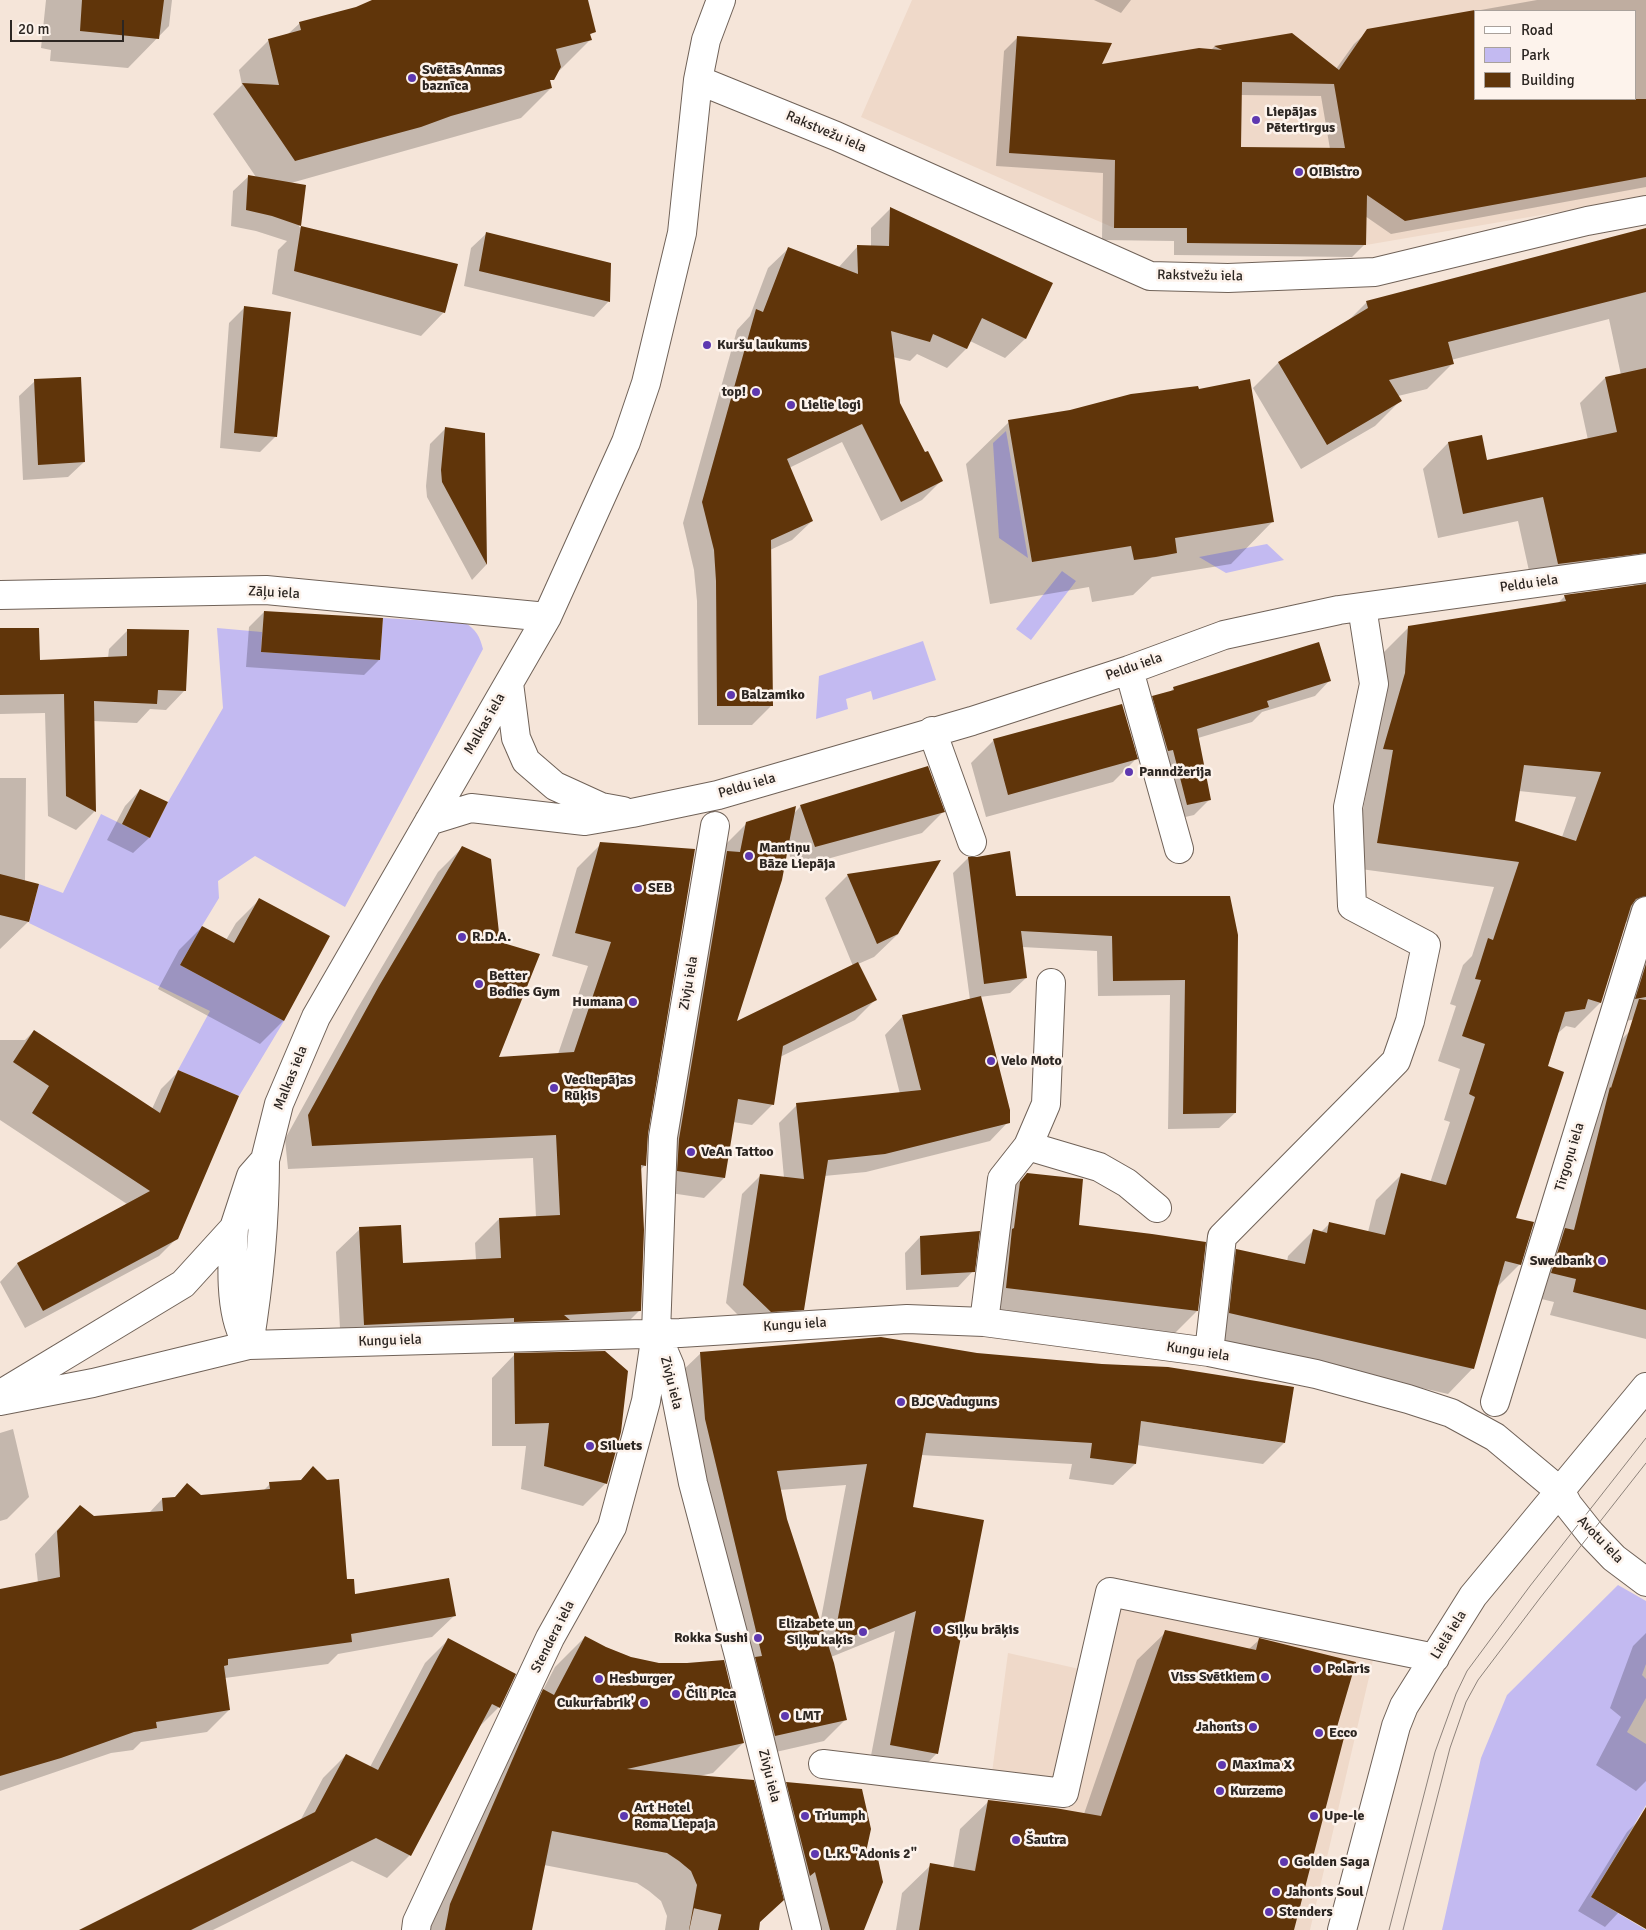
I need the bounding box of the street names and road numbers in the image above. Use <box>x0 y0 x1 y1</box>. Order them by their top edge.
street label: Rakstvežu iela <box>783 108 869 156</box>
street label: Rakstvežu iela <box>1157 267 1243 285</box>
street label: Peldu iela <box>1499 572 1559 596</box>
street label: Zāļu iela <box>248 583 300 603</box>
street label: Peldu iela <box>1103 649 1165 685</box>
street label: Malkas iela <box>461 690 509 758</box>
street label: Peldu iela <box>716 770 778 802</box>
street label: Zivju iela <box>676 955 702 1011</box>
street label: Malkas iela <box>270 1043 312 1113</box>
street label: Tirgoņu iela <box>1552 1121 1588 1193</box>
street label: Kungu iela <box>763 1314 827 1336</box>
street label: Kungu iela <box>358 1331 422 1351</box>
street label: Kungu iela <box>1165 1339 1231 1365</box>
street label: Zivju iela <box>656 1355 686 1411</box>
street label: Avotu iela <box>1573 1513 1627 1567</box>
street label: Stendera iela <box>528 1598 578 1676</box>
street label: Lielā iela <box>1428 1608 1470 1662</box>
street label: Zivju iela <box>754 1748 784 1804</box>

